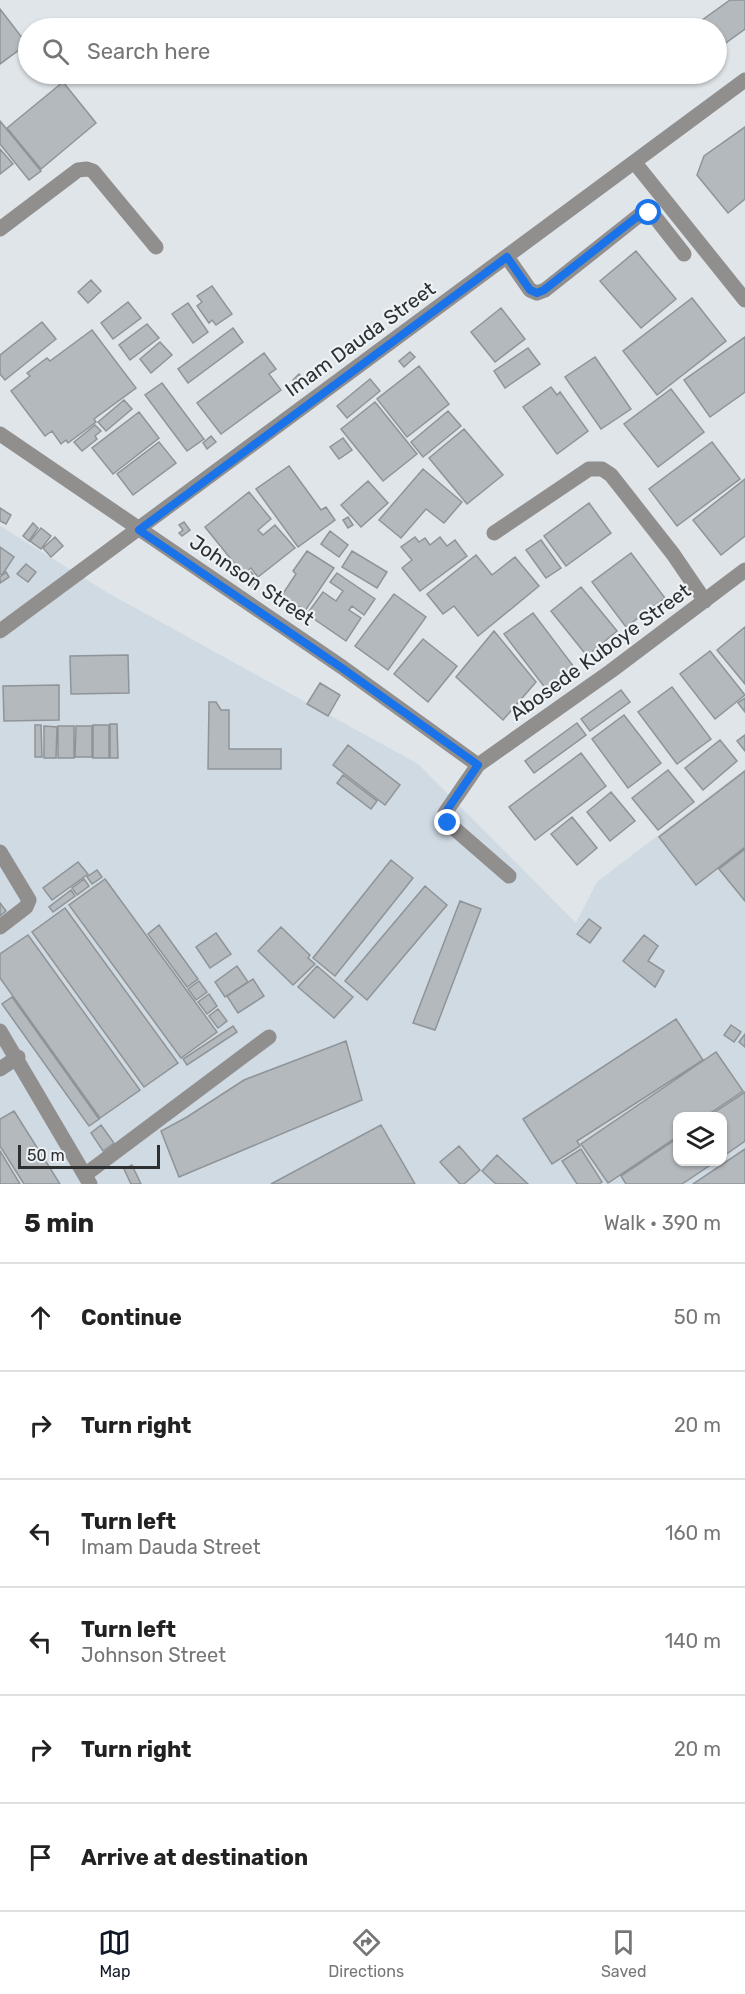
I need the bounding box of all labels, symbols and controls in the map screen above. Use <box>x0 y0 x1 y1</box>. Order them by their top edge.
search box <box>18 18 727 84</box>
icon: search <box>39 35 72 68</box>
text: Search here <box>87 38 210 65</box>
route start <box>635 199 661 225</box>
street label: Imam Dauda Street <box>280 276 440 401</box>
street label: Johnson Street <box>185 530 319 631</box>
street label: Abosede Kuboye Street <box>505 578 695 726</box>
route end <box>434 809 460 835</box>
map controls <box>673 1112 727 1166</box>
button: layers <box>673 1112 727 1166</box>
scale bar <box>18 1142 160 1170</box>
text: 50 m <box>27 1146 65 1165</box>
text: 5 min <box>24 1208 94 1239</box>
text: Walk · 390 m <box>604 1211 721 1235</box>
icon: ahead <box>24 1301 57 1334</box>
text: Continue <box>81 1304 182 1331</box>
text: 50 m <box>674 1305 721 1329</box>
icon: right <box>24 1409 57 1442</box>
text: Turn right <box>81 1412 191 1439</box>
text: 20 m <box>674 1413 721 1437</box>
text: Turn left <box>81 1508 176 1535</box>
icon: left <box>24 1517 57 1550</box>
text: 160 m <box>665 1521 721 1545</box>
text: Imam Dauda Street <box>81 1535 260 1559</box>
text: Turn left <box>81 1616 176 1643</box>
icon: left <box>24 1625 57 1658</box>
text: 140 m <box>665 1629 721 1653</box>
text: Johnson Street <box>81 1643 226 1667</box>
icon: right <box>24 1733 57 1766</box>
text: Turn right <box>81 1736 191 1763</box>
text: 20 m <box>674 1737 721 1761</box>
icon: arrive <box>24 1841 57 1874</box>
text: Arrive at destination <box>81 1844 308 1871</box>
tab: Map <box>98 1926 131 1981</box>
tab: Directions <box>328 1926 404 1981</box>
tab: Saved <box>601 1926 647 1981</box>

